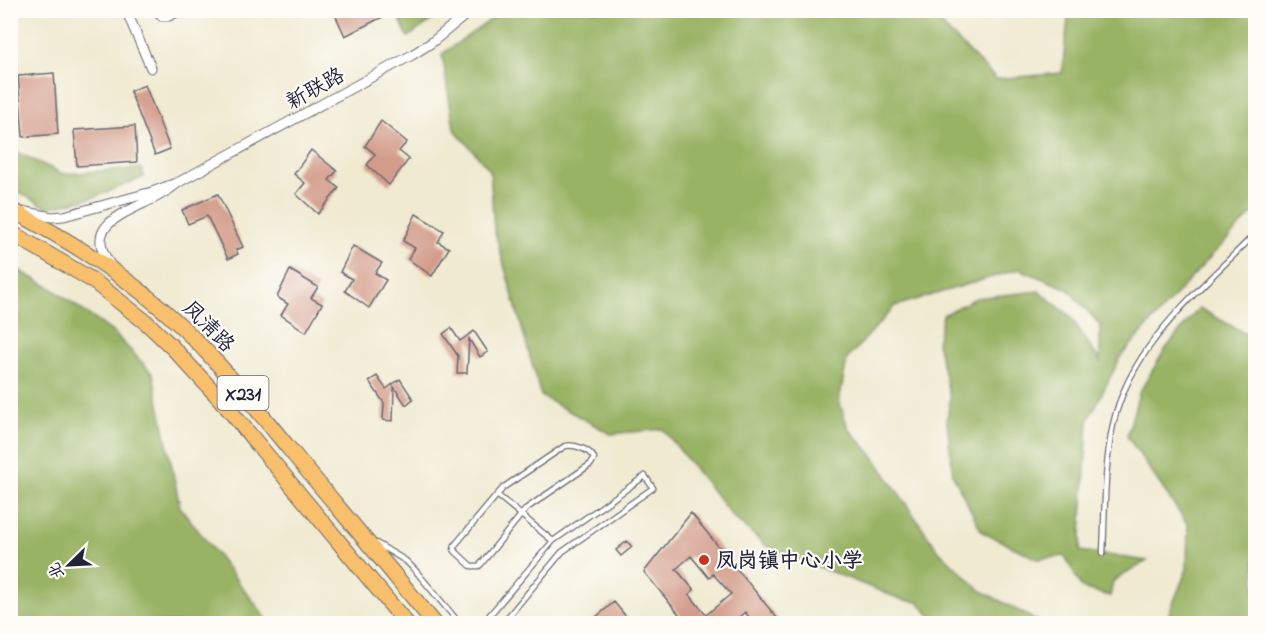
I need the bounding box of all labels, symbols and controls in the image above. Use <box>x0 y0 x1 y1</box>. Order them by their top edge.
street label: 新联路 <box>281 61 351 118</box>
street label: 凤清路 <box>175 295 240 360</box>
road number: X231 <box>218 376 268 410</box>
north arrow <box>39 535 99 595</box>
place label: 凤岗镇中心小学 <box>716 547 863 577</box>
marker: 凤岗镇中心小学 <box>697 553 711 567</box>
text: 北 <box>43 558 71 582</box>

